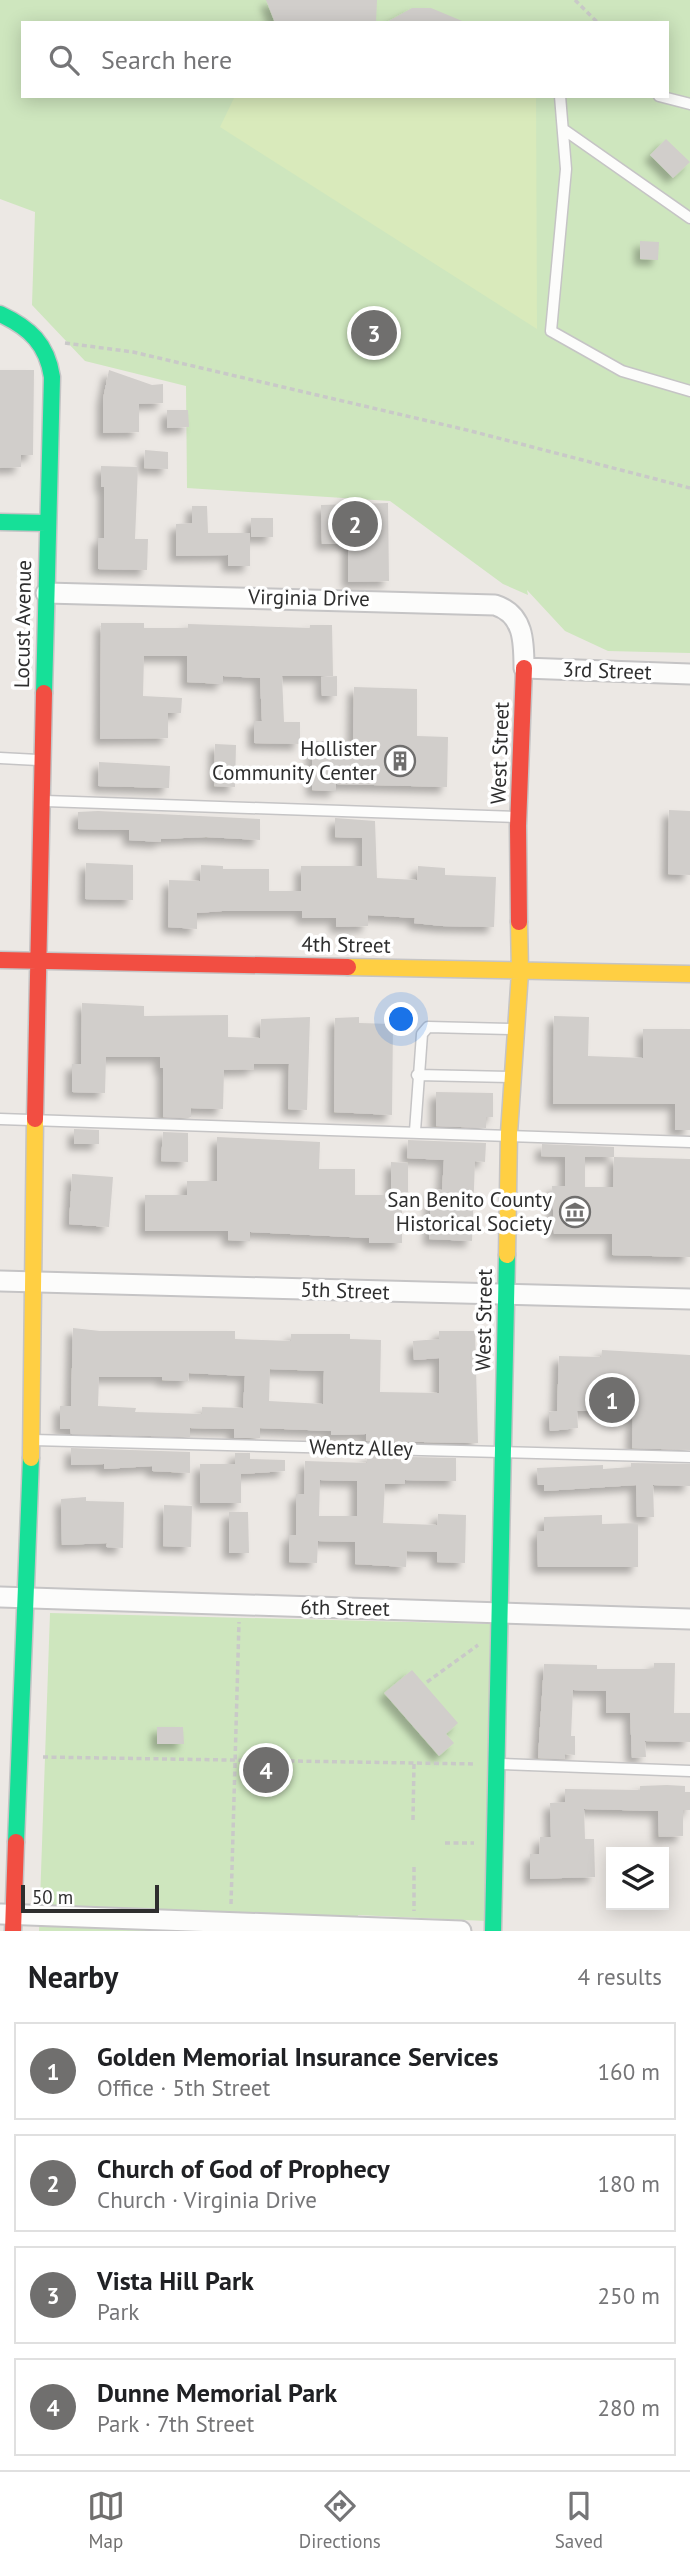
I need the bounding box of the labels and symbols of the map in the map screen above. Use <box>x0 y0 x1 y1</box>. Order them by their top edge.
pin: 3 <box>351 307 397 359</box>
pin: 2 <box>332 498 378 550</box>
street label: Locust Avenue <box>8 560 37 688</box>
street label: Virginia Drive <box>247 583 370 612</box>
street label: 3rd Street <box>562 655 652 686</box>
street label: West Street <box>484 701 515 805</box>
place label: Hollister Community Center <box>212 735 377 786</box>
building icon: Hollister Community Center <box>383 744 417 778</box>
street label: 4th Street <box>301 930 391 959</box>
your location <box>384 1002 418 1036</box>
place label: San Benito County Historical Society <box>387 1186 552 1237</box>
museum icon: San Benito County Historical Society <box>558 1195 592 1229</box>
street label: West Street <box>469 1269 498 1371</box>
street label: 5th Street <box>300 1275 390 1306</box>
pin: 1 <box>589 1374 635 1426</box>
street label: Wentz Alley <box>309 1433 413 1462</box>
street label: 6th Street <box>300 1593 390 1622</box>
pin: 4 <box>243 1744 289 1796</box>
scale bar <box>21 1882 159 1914</box>

